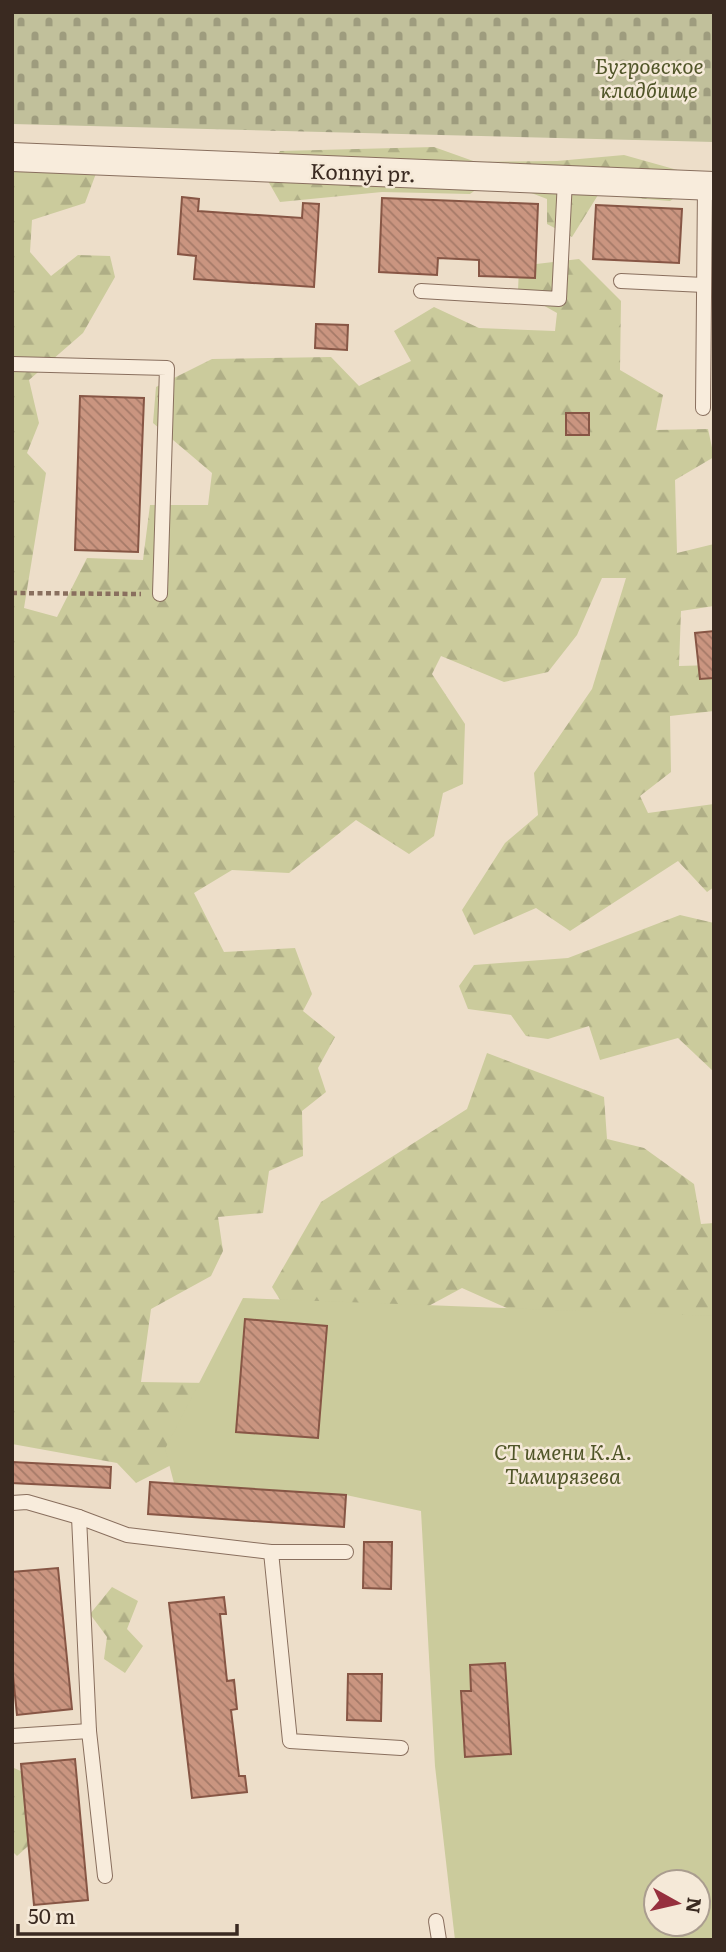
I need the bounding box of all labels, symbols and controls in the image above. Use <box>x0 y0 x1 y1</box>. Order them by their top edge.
park label: Бугровское кладбище <box>595 49 703 104</box>
street label: Konnyi pr. <box>310 154 416 188</box>
park label: СТ имени К.А. Тимирязева <box>494 1435 632 1490</box>
north arrow <box>642 1868 712 1938</box>
scale bar <box>18 1892 236 1936</box>
text: N <box>680 1896 710 1915</box>
text: 50 m <box>28 1899 75 1930</box>

